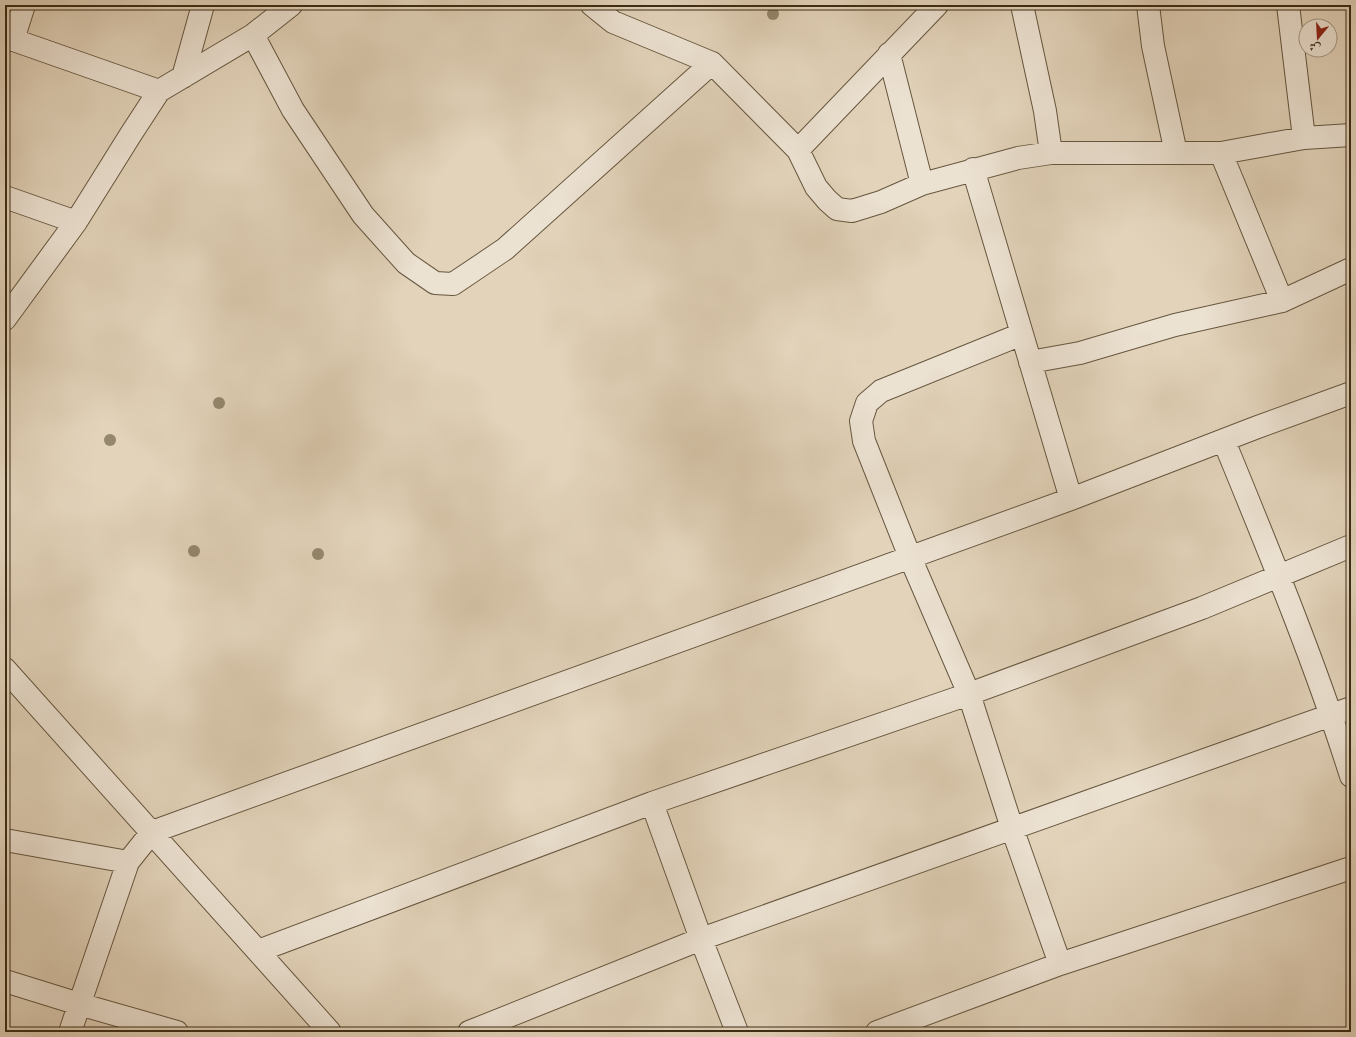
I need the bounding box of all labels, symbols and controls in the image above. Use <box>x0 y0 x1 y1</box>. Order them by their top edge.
north arrow <box>1298 18 1338 58</box>
text: ش <box>1308 38 1323 55</box>

